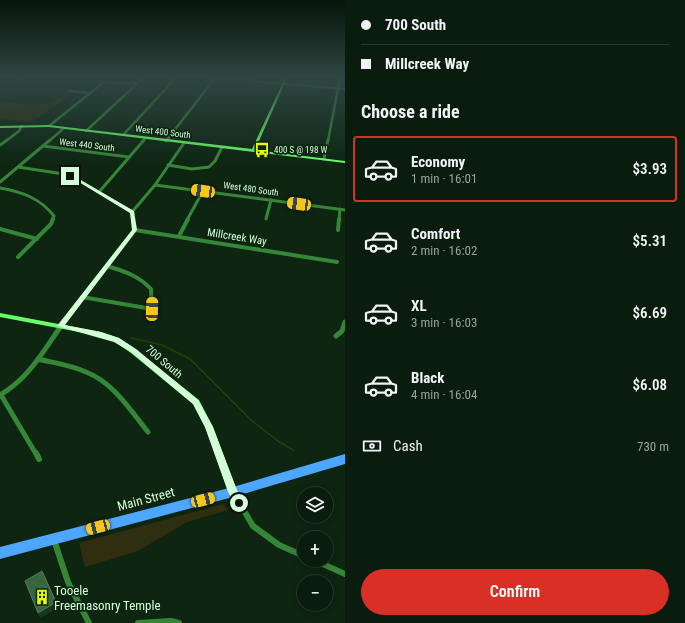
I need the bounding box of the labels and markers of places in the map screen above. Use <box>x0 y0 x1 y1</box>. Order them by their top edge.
bus stop icon: 400 S @ 198 W <box>253 141 271 159</box>
place label: 400 S @ 198 W <box>274 145 328 155</box>
place label: Tooele Freemasonry Temple <box>54 583 161 613</box>
building icon: Tooele Freemasonry Temple <box>33 588 51 606</box>

